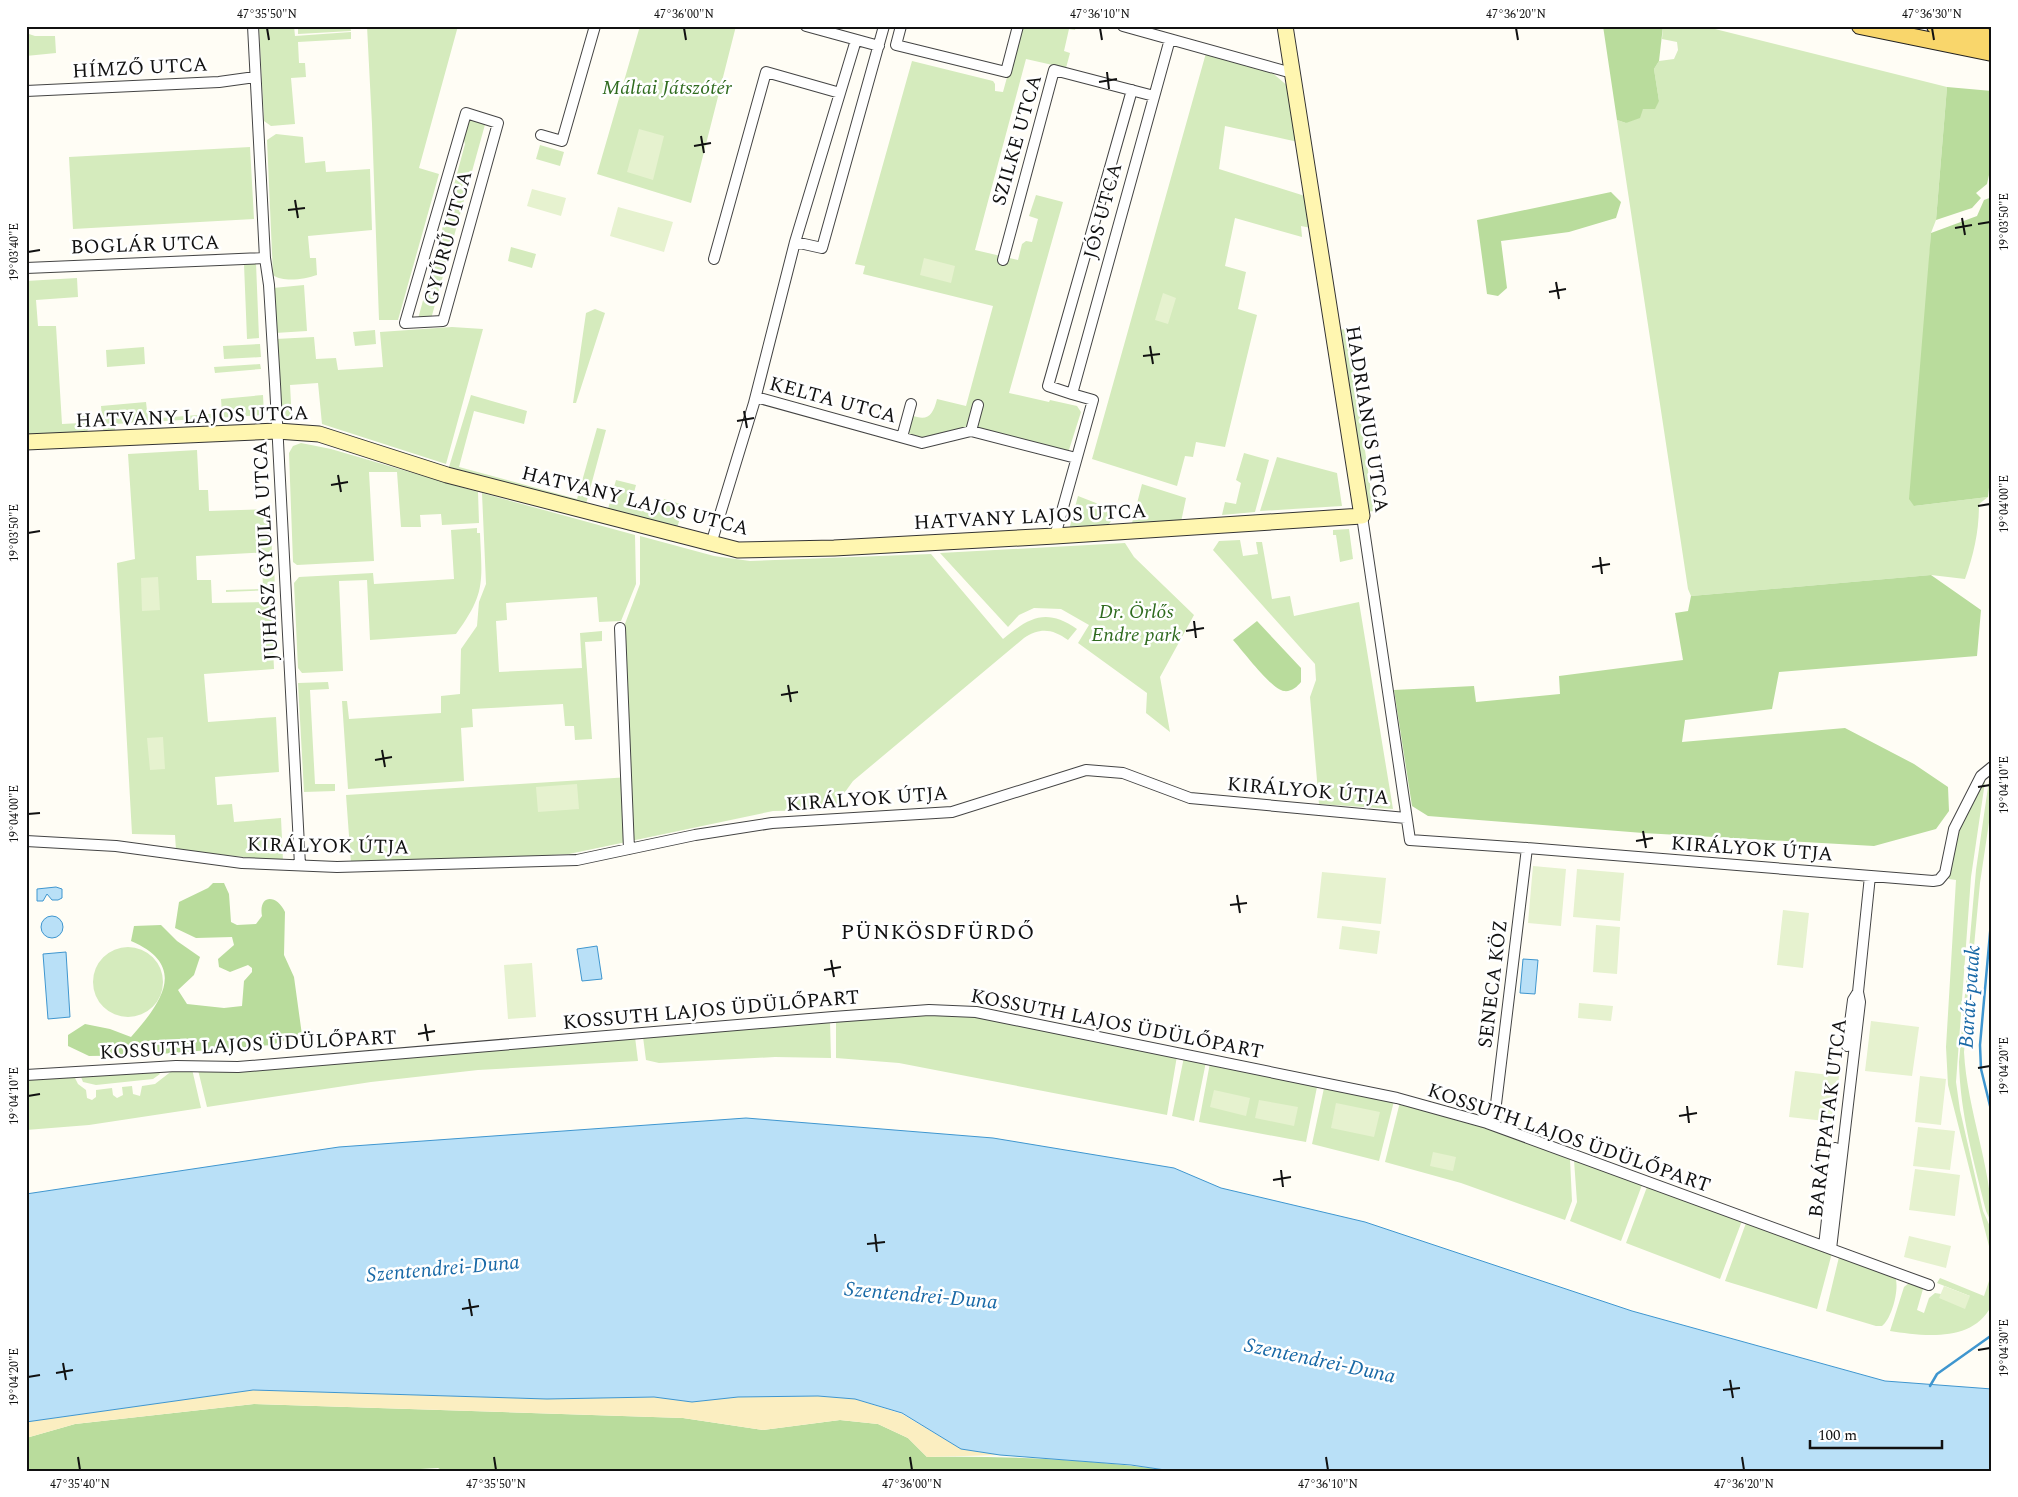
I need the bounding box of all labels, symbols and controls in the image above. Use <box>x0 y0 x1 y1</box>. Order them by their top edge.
text: 47°35'50"N <box>237 5 297 24</box>
text: 47°36'00"N <box>654 5 714 24</box>
text: 47°36'10"N <box>1070 5 1130 24</box>
text: 47°36'20"N <box>1486 5 1546 24</box>
text: 47°36'30"N <box>1902 5 1962 24</box>
street label: HÍMZŐ UTCA <box>71 49 209 87</box>
street label: SZILKE UTCA <box>984 71 1050 209</box>
park label: Máltai Játszótér <box>602 73 733 103</box>
street label: JÓS UTCA <box>1076 160 1130 262</box>
street label: GYŰRŰ UTCA <box>416 167 480 309</box>
text: 19°03'50"E <box>1995 193 2014 251</box>
text: 19°03'40"E <box>5 223 24 281</box>
street label: BOGLÁR UTCA <box>70 227 220 263</box>
street label: HADRIANUS UTCA <box>1337 323 1397 515</box>
street label: KELTA UTCA <box>766 369 900 431</box>
street label: HATVANY LAJOS UTCA <box>75 398 309 436</box>
street label: JUHÁSZ GYULA UTCA <box>245 440 287 662</box>
street label: HATVANY LAJOS UTCA <box>518 458 752 544</box>
text: 19°04'00"E <box>1995 475 2014 533</box>
street label: HATVANY LAJOS UTCA <box>913 496 1147 538</box>
text: 19°03'50"E <box>5 504 24 562</box>
park label: Dr. Örlős Endre park <box>1091 597 1181 650</box>
text: 19°04'10"E <box>1995 756 2014 814</box>
street label: KIRÁLYOK ÚTJA <box>1226 769 1390 813</box>
street label: KIRÁLYOK ÚTJA <box>785 778 949 820</box>
text: 19°04'00"E <box>5 785 24 843</box>
street label: KIRÁLYOK ÚTJA <box>1670 828 1834 870</box>
street label: KIRÁLYOK ÚTJA <box>247 830 409 862</box>
district label: PÜNKÖSDFÜRDŐ <box>841 917 1035 949</box>
street label: SENECA KÖZ <box>1470 918 1516 1050</box>
water label: Barát-patak <box>1950 944 1990 1050</box>
street label: KOSSUTH LAJOS ÜDÜLŐPART <box>968 981 1266 1067</box>
street label: KOSSUTH LAJOS ÜDÜLŐPART <box>561 982 861 1038</box>
street label: BARÁTPATAK UTCA <box>1801 1017 1855 1219</box>
street label: KOSSUTH LAJOS ÜDÜLŐPART <box>99 1022 397 1068</box>
text: 19°04'20"E <box>1995 1037 2014 1095</box>
text: 19°04'10"E <box>5 1067 24 1125</box>
street label: KOSSUTH LAJOS ÜDÜLŐPART <box>1423 1075 1715 1201</box>
water label: Szentendrei-Duna <box>365 1246 521 1292</box>
water label: Szentendrei-Duna <box>843 1273 999 1319</box>
text: 19°04'30"E <box>1995 1319 2014 1377</box>
water label: Szentendrei-Duna <box>1241 1329 1399 1393</box>
text: 19°04'20"E <box>5 1348 24 1406</box>
scale bar <box>1810 1417 1943 1449</box>
text: 100 m <box>1818 1424 1857 1447</box>
text: 47°35'40"N <box>50 1475 110 1494</box>
text: 47°35'50"N <box>466 1475 526 1494</box>
text: 47°36'00"N <box>882 1475 942 1494</box>
text: 47°36'10"N <box>1298 1475 1358 1494</box>
text: 47°36'20"N <box>1714 1475 1774 1494</box>

